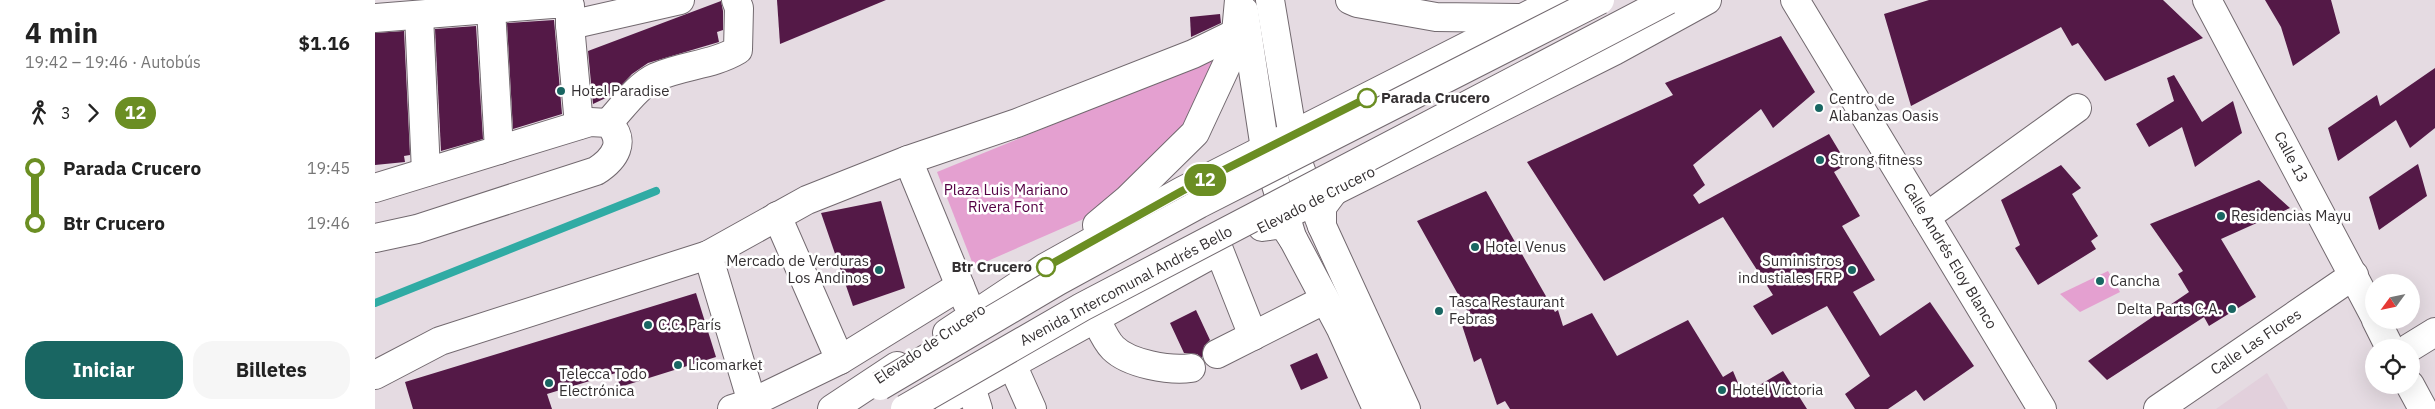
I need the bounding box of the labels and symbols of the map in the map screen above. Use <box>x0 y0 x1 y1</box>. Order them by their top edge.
place label: Hotel Paradise <box>571 81 669 100</box>
marker: Hotel Paradise <box>555 85 567 97</box>
marker: Parada Crucero <box>1357 88 1377 108</box>
place label: Parada Crucero <box>1381 88 1490 107</box>
place label: Centro de Alabanzas Oasis <box>1829 89 1939 125</box>
marker: Centro de Alabanzas Oasis <box>1813 102 1825 114</box>
street label: Calle 13 <box>2270 128 2313 186</box>
place label: Strong fitness <box>1830 150 1923 169</box>
marker: Strong fitness <box>1814 154 1826 166</box>
street label: Elevado de Crucero <box>1253 162 1378 238</box>
line badge: 12 <box>1183 164 1227 196</box>
street label: Calle Andrés Eloy Blanco <box>1899 179 2002 332</box>
park label: Plaza Luis Mariano Rivera Font <box>944 180 1068 216</box>
place label: Residencias Mayu <box>2231 206 2351 225</box>
marker: Residencias Mayu <box>2215 210 2227 222</box>
street label: Avenida Intercomunal Andrés Bello <box>1016 221 1235 350</box>
place label: Hotel Venus <box>1485 237 1566 256</box>
marker: Hotel Venus <box>1469 241 1481 253</box>
place label: Mercado de Verduras Los Andinos <box>726 251 869 287</box>
place label: Suministros industiales FRP <box>1738 251 1842 287</box>
place label: Btr Crucero <box>951 257 1032 276</box>
marker: Btr Crucero <box>1036 257 1056 277</box>
marker: Mercado de Verduras Los Andinos <box>873 264 885 276</box>
marker: Suministros industiales FRP <box>1846 264 1858 276</box>
place label: Cancha <box>2110 271 2160 290</box>
north arrow <box>2365 274 2420 329</box>
marker: Cancha <box>2094 275 2106 287</box>
place label: Tasca Restaurant Febras <box>1449 292 1565 328</box>
street label: Elevado de Crucero <box>870 299 989 388</box>
place label: Delta Parts C.A. <box>2117 299 2222 318</box>
marker: Delta Parts C.A. <box>2226 303 2238 315</box>
street label: Calle Las Flores <box>2207 304 2305 379</box>
marker: Tasca Restaurant Febras <box>1433 305 1445 317</box>
place label: C.C. París <box>658 315 721 334</box>
marker: C.C. París <box>642 319 654 331</box>
place label: Licomarket <box>688 355 763 374</box>
marker: Licomarket <box>672 359 684 371</box>
place label: Telecca Todo Electrónica <box>559 364 647 400</box>
marker: Telecca Todo Electrónica <box>543 377 555 389</box>
place label: Hotel Victoria <box>1732 380 1823 399</box>
marker: Hotel Victoria <box>1716 384 1728 396</box>

